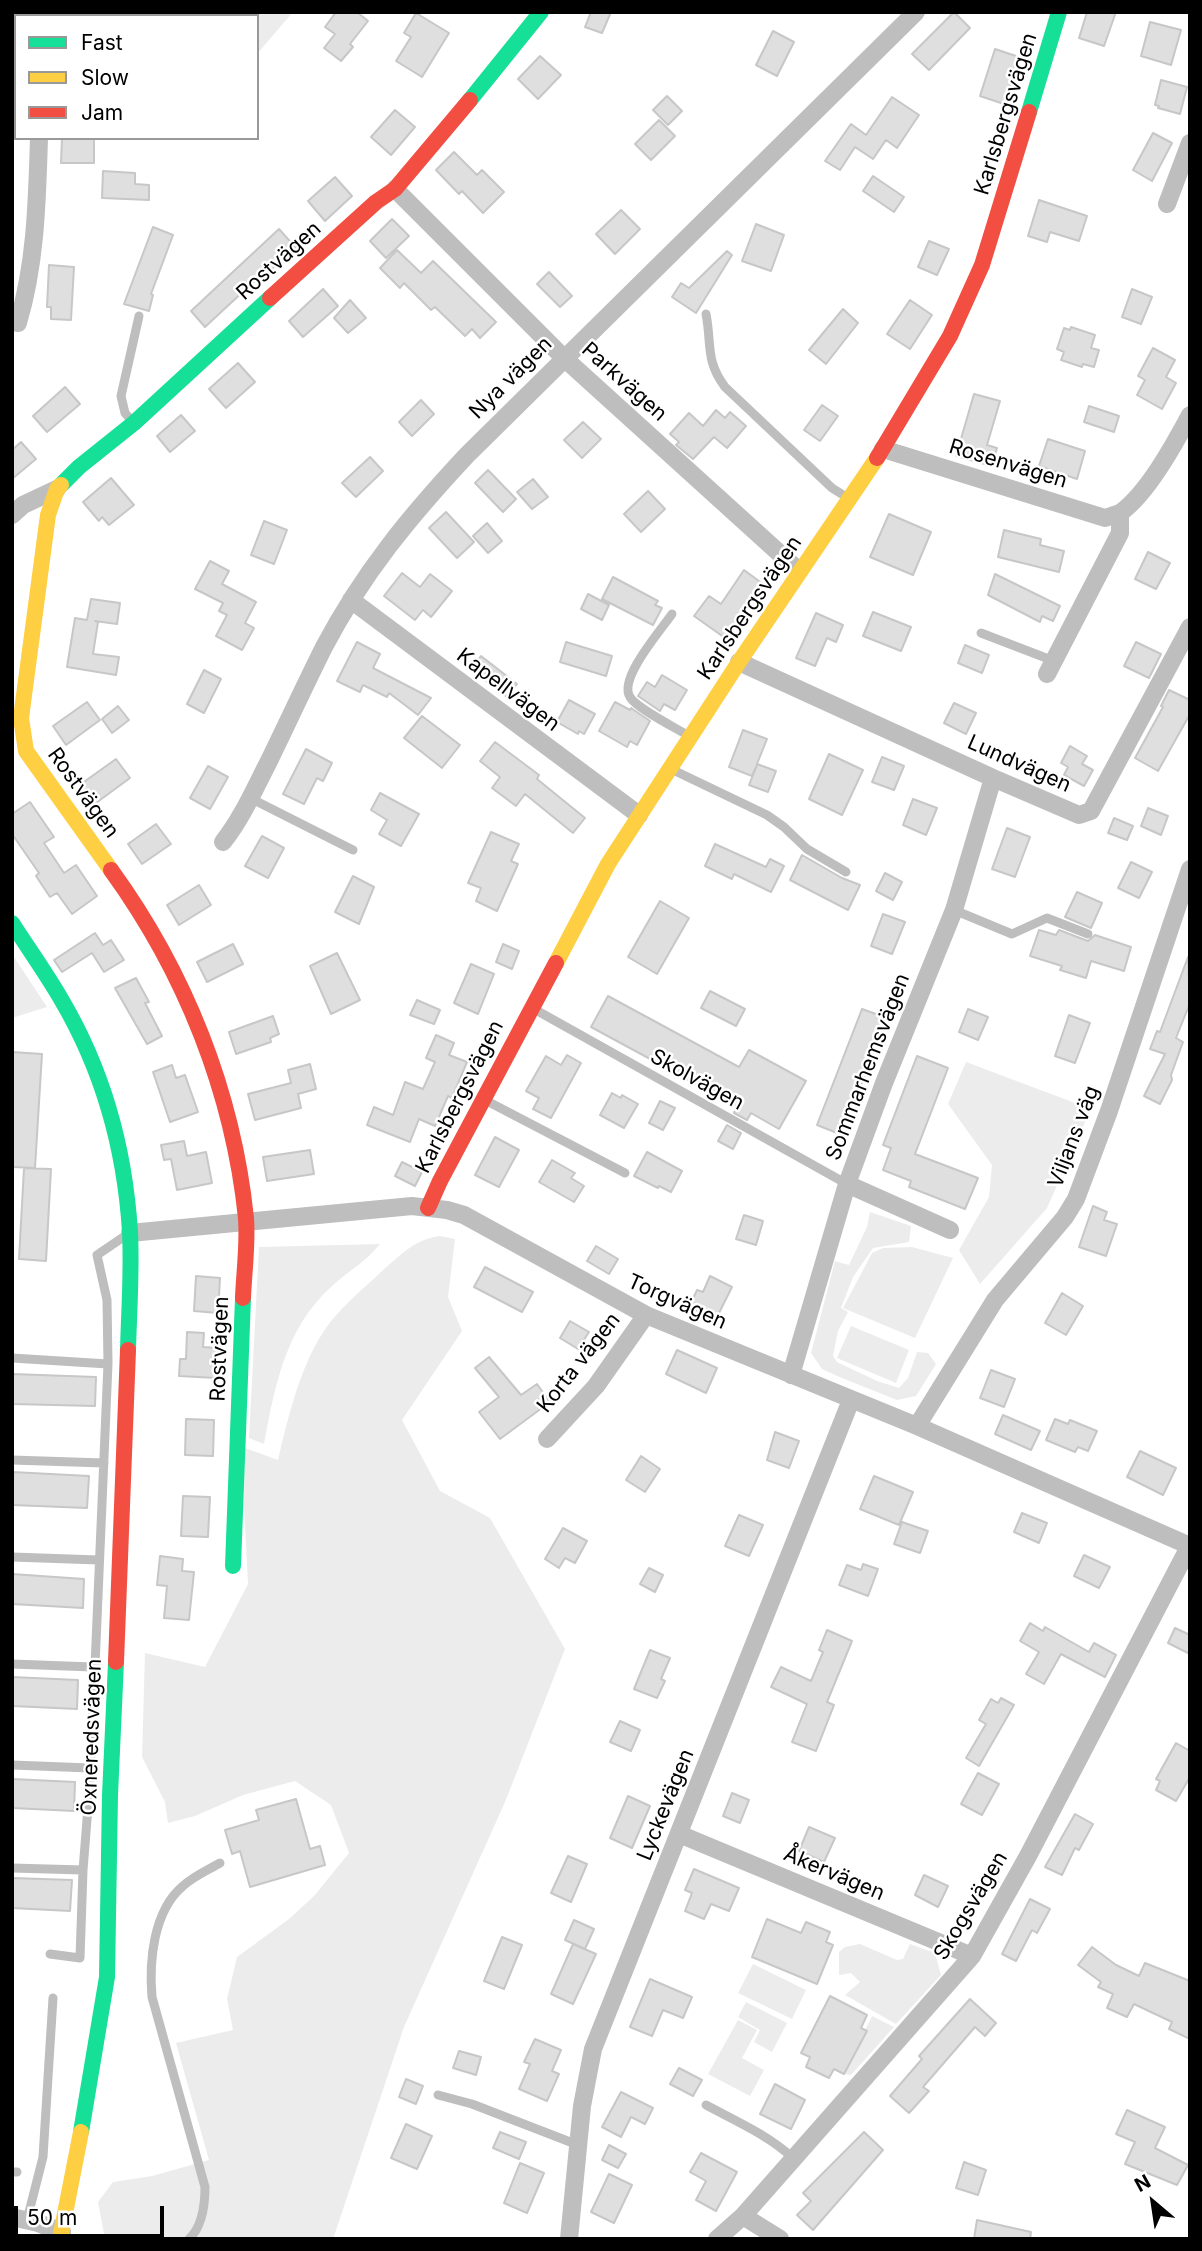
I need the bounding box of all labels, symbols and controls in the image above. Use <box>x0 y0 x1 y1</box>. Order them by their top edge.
legend <box>14 14 259 140</box>
text: Fast <box>81 30 123 55</box>
street label: Karlsbergsvägen <box>969 30 1043 198</box>
text: Slow <box>81 65 129 90</box>
text: Jam <box>81 100 123 125</box>
street label: Rostvägen <box>231 216 327 306</box>
street label: Nya vägen <box>464 331 558 425</box>
street label: Parkvägen <box>576 337 672 427</box>
street label: Rosenvägen <box>946 434 1070 494</box>
street label: Karlsbergsvägen <box>693 531 807 685</box>
street label: Kapellvägen <box>452 643 564 737</box>
street label: Lundvägen <box>963 730 1075 798</box>
street label: Rostvägen <box>42 743 124 843</box>
street label: Sommarhemsvägen <box>821 970 915 1164</box>
street label: Karlsbergsvägen <box>411 1016 509 1178</box>
street label: Skolvägen <box>646 1044 748 1116</box>
street label: Viljans väg <box>1043 1082 1105 1192</box>
street label: Torgvägen <box>623 1269 731 1335</box>
street label: Rostvägen <box>206 1296 234 1402</box>
street label: Korta vägen <box>532 1308 626 1418</box>
street label: Öxneredsvägen <box>77 1658 107 1816</box>
street label: Lyckevägen <box>632 1746 700 1864</box>
street label: Åkervägen <box>780 1841 888 1907</box>
street label: Skogsvägen <box>929 1847 1013 1965</box>
north arrow <box>1118 2167 1188 2237</box>
text: N <box>1131 2170 1154 2197</box>
scale bar <box>18 2192 168 2236</box>
text: 50 m <box>27 2205 77 2230</box>

